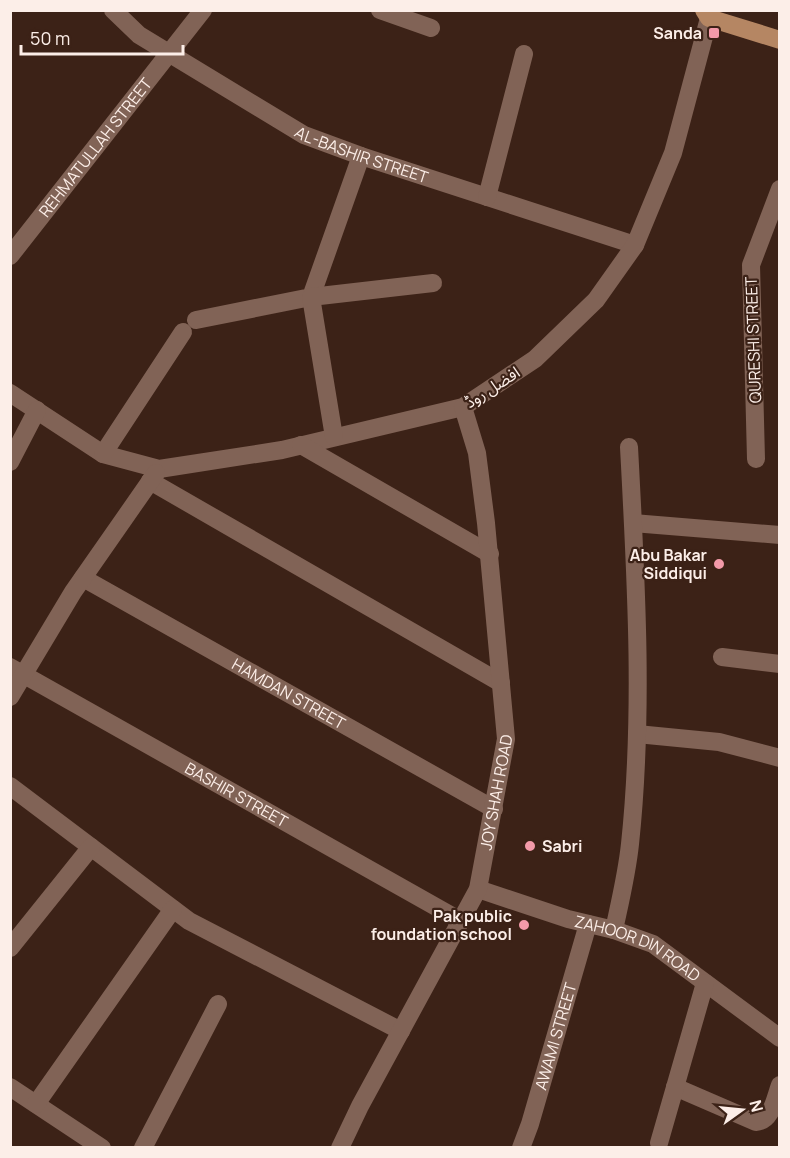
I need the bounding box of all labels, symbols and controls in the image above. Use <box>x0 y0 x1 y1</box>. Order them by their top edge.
scale bar <box>21 18 183 56</box>
place label: Sanda <box>653 22 702 44</box>
text: 50 m <box>30 26 70 50</box>
marker: Sanda <box>707 26 721 40</box>
street label: REHMATULLAH STREET <box>34 73 157 222</box>
street label: AL-BASHIR STREET <box>291 121 432 188</box>
street label: QURESHI STREET <box>740 276 766 404</box>
street label: افضل روڈ <box>460 361 524 413</box>
place label: Abu Bakar Siddiqui <box>630 544 707 584</box>
marker: Abu Bakar Siddiqui <box>712 557 726 571</box>
street label: HAMDAN STREET <box>228 653 350 734</box>
street label: JOY SHAH ROAD <box>474 732 518 852</box>
street label: BASHIR STREET <box>181 757 292 833</box>
place label: Sabri <box>542 835 582 857</box>
marker: Sabri <box>523 839 537 853</box>
place label: Pak public foundation school <box>371 905 512 945</box>
street label: ZAHOOR DIN ROAD <box>572 910 705 987</box>
marker: Pak public foundation school <box>517 918 531 932</box>
street label: AWAMI STREET <box>529 980 582 1092</box>
north arrow <box>712 1080 772 1140</box>
text: N <box>744 1098 769 1115</box>

